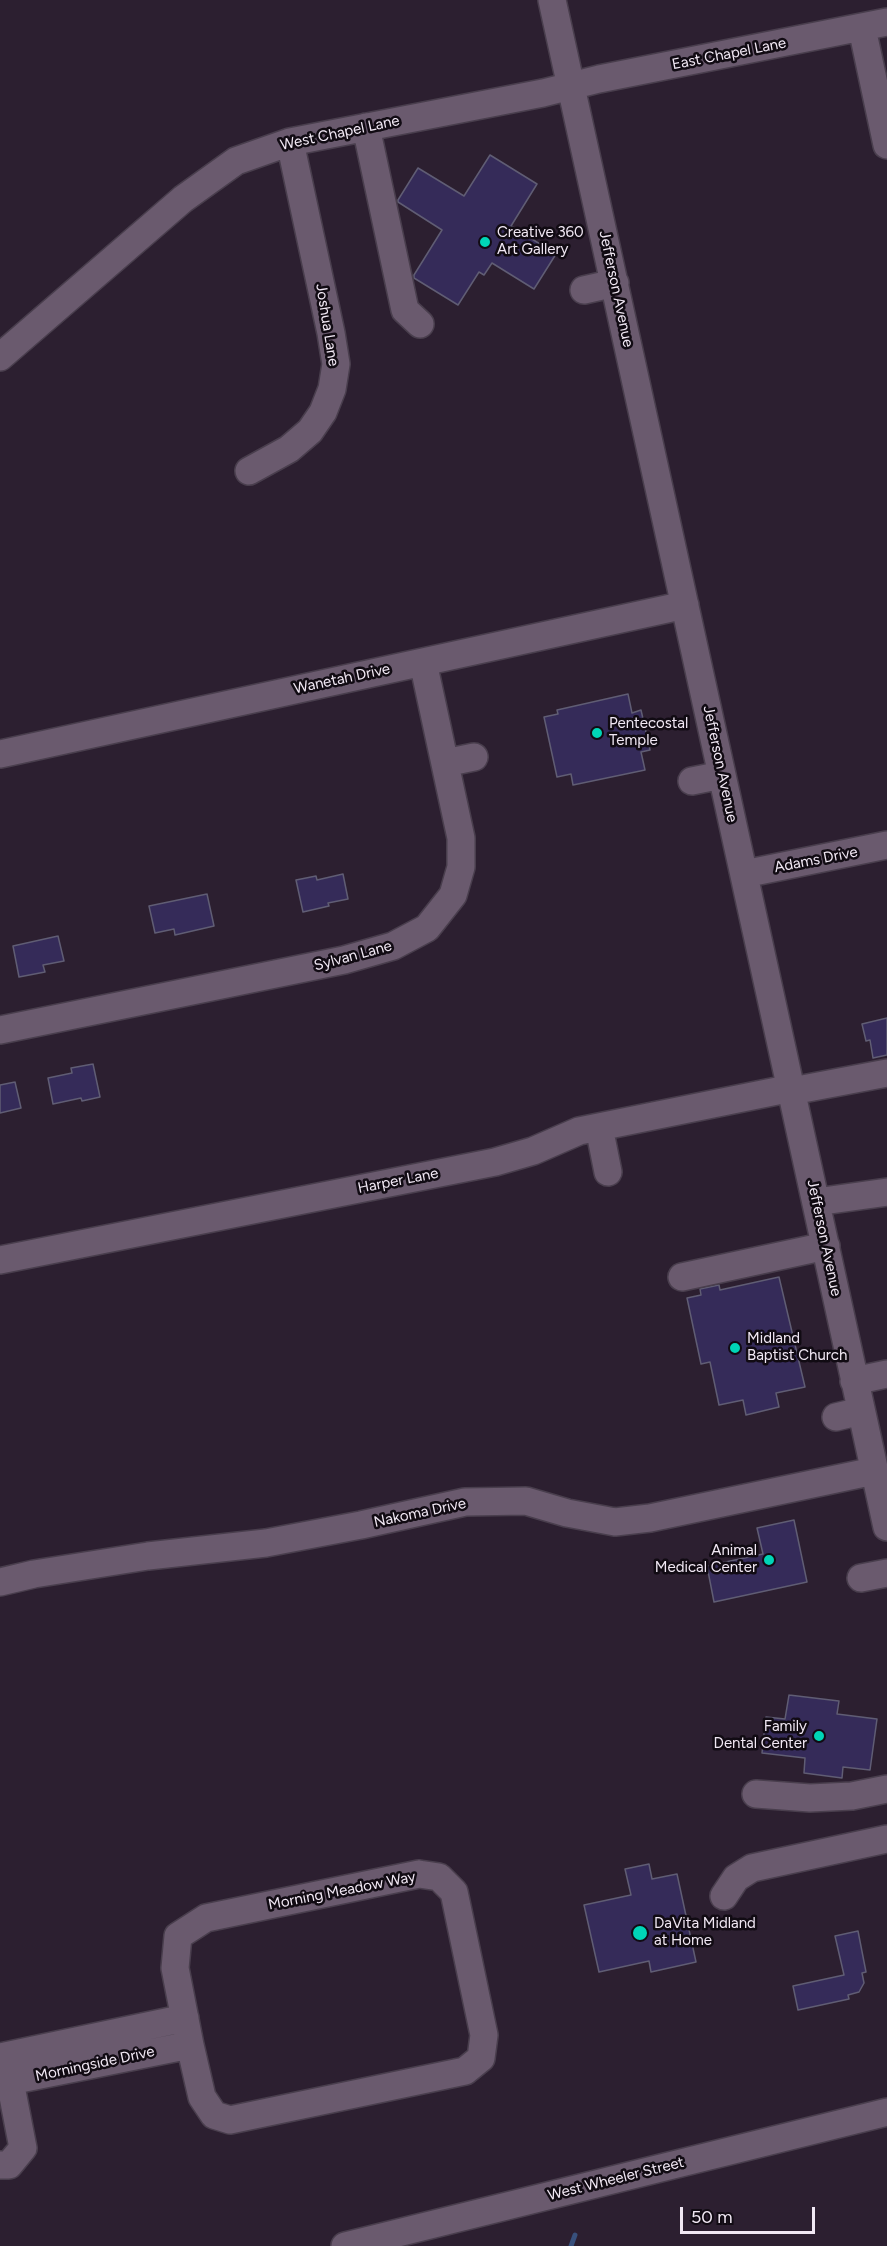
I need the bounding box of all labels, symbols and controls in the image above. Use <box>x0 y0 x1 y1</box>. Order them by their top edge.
street label: East Chapel Lane <box>670 34 788 74</box>
street label: West Chapel Lane <box>279 112 401 154</box>
place label: Creative 360 Art Gallery <box>497 224 584 259</box>
street label: Jefferson Avenue <box>595 229 637 349</box>
marker: Creative 360 Art Gallery <box>478 235 492 249</box>
street label: Joshua Lane <box>312 282 342 368</box>
street label: Wanetah Drive <box>292 660 392 698</box>
street label: Jefferson Avenue <box>699 704 741 824</box>
place label: Pentecostal Temple <box>609 715 688 750</box>
marker: Pentecostal Temple <box>590 726 604 740</box>
street label: Adams Drive <box>773 843 859 877</box>
street label: Sylvan Lane <box>312 937 394 975</box>
street label: Harper Lane <box>356 1164 440 1198</box>
street label: Jefferson Avenue <box>803 1178 845 1298</box>
place label: Midland Baptist Church <box>747 1330 847 1365</box>
marker: Midland Baptist Church <box>728 1341 742 1355</box>
street label: Nakoma Drive <box>372 1494 468 1532</box>
place label: Animal Medical Center <box>655 1542 757 1577</box>
marker: Animal Medical Center <box>762 1553 776 1567</box>
place label: Family Dental Center <box>714 1718 807 1753</box>
marker: Family Dental Center <box>812 1729 826 1743</box>
street label: Morning Meadow Way <box>267 1868 417 1914</box>
place label: DaVita Midland at Home <box>654 1915 756 1950</box>
marker: DaVita Midland at Home <box>631 1924 649 1942</box>
street label: Morningside Drive <box>34 2043 156 2085</box>
street label: West Wheeler Street <box>546 2153 686 2205</box>
scale bar <box>683 2195 818 2233</box>
text: 50 m <box>691 2206 733 2228</box>

